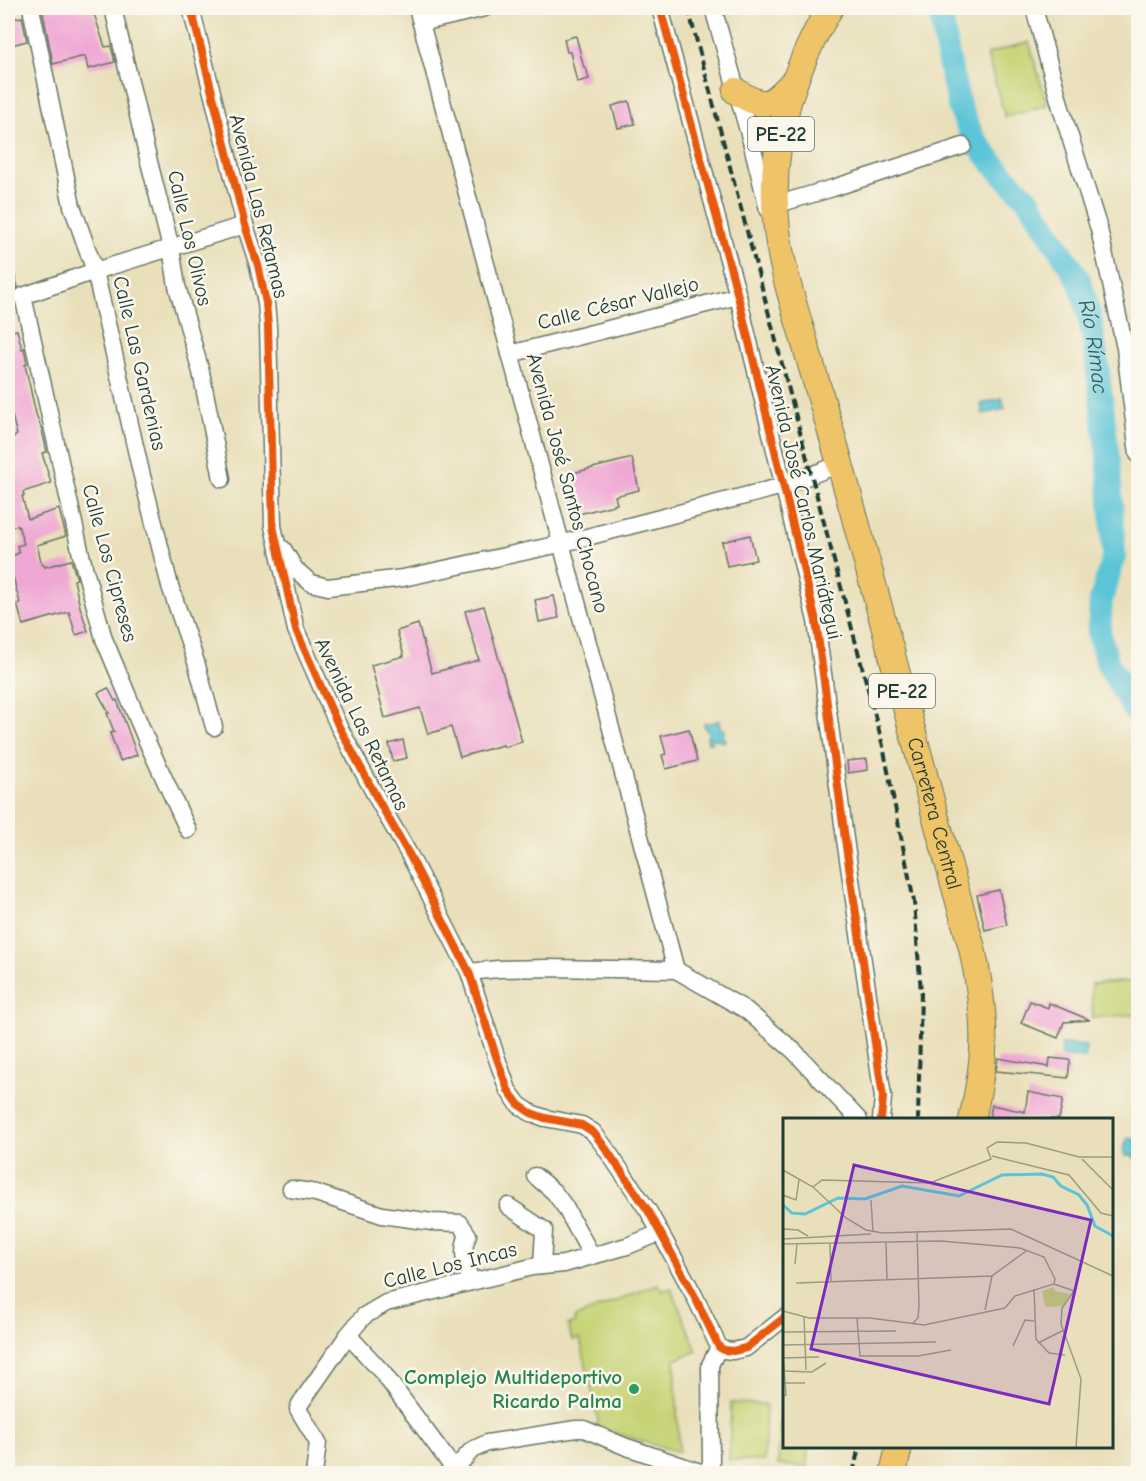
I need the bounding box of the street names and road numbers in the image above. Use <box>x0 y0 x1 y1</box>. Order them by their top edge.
street label: Avenida Las Retamas <box>224 111 294 301</box>
road number: PE-22 <box>748 117 814 151</box>
street label: Calle Los Olivos <box>163 168 217 308</box>
street label: Calle César Vallejo <box>535 271 701 335</box>
street label: Calle Las Gardenias <box>108 273 172 453</box>
street label: Avenida José Santos Chocano <box>522 350 614 616</box>
street label: Avenida José Carlos Mariátegui <box>761 362 847 642</box>
street label: Calle Los Cipreses <box>77 481 143 645</box>
street label: Avenida Las Retamas <box>310 634 414 814</box>
road number: PE-22 <box>869 674 935 708</box>
street label: Carretera Central <box>903 735 967 892</box>
street label: Calle Los Incas <box>381 1237 519 1293</box>

